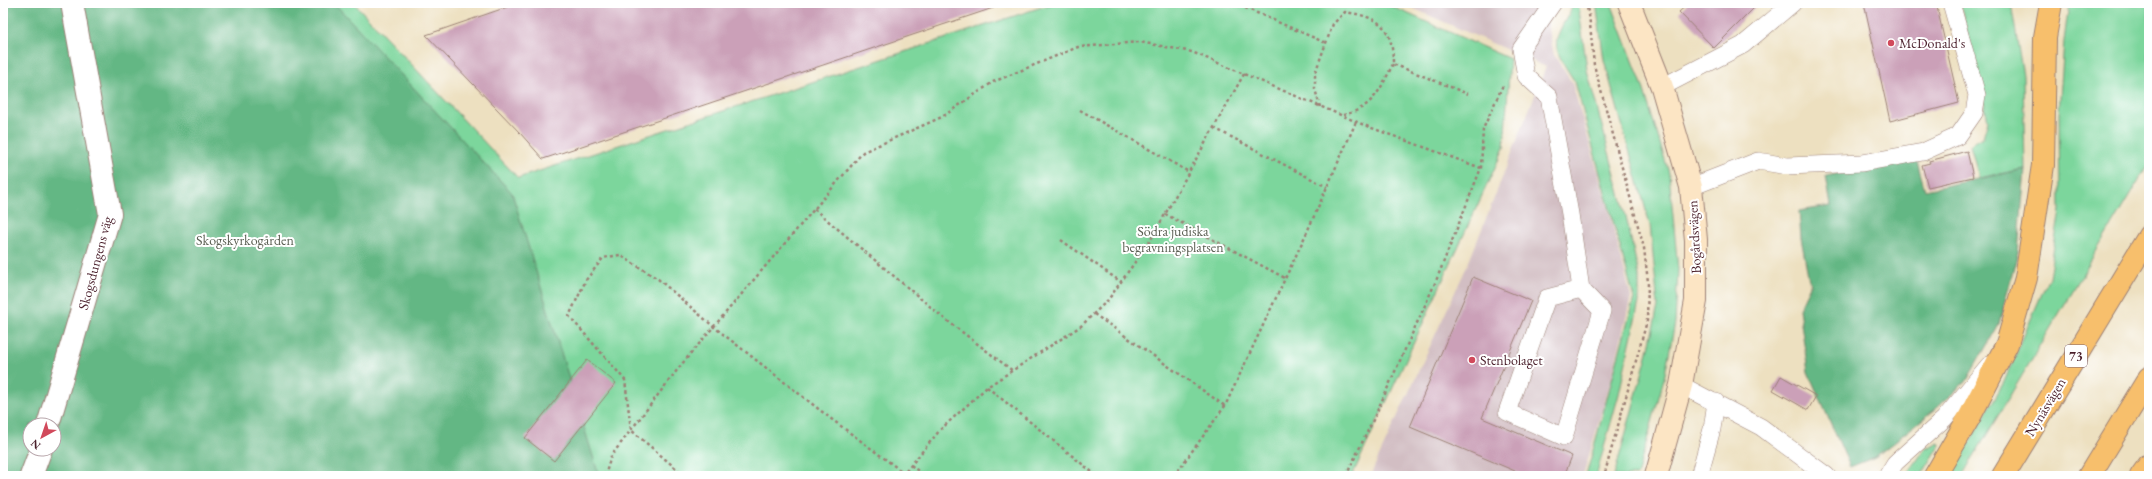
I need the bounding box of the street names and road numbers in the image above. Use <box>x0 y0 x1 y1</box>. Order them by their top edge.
street label: Bogårdsvägen <box>1683 199 1705 274</box>
street label: Skogsdungens väg <box>74 213 116 312</box>
road number: 73 <box>2065 345 2087 367</box>
street label: Nynäsvägen <box>2021 374 2070 440</box>

